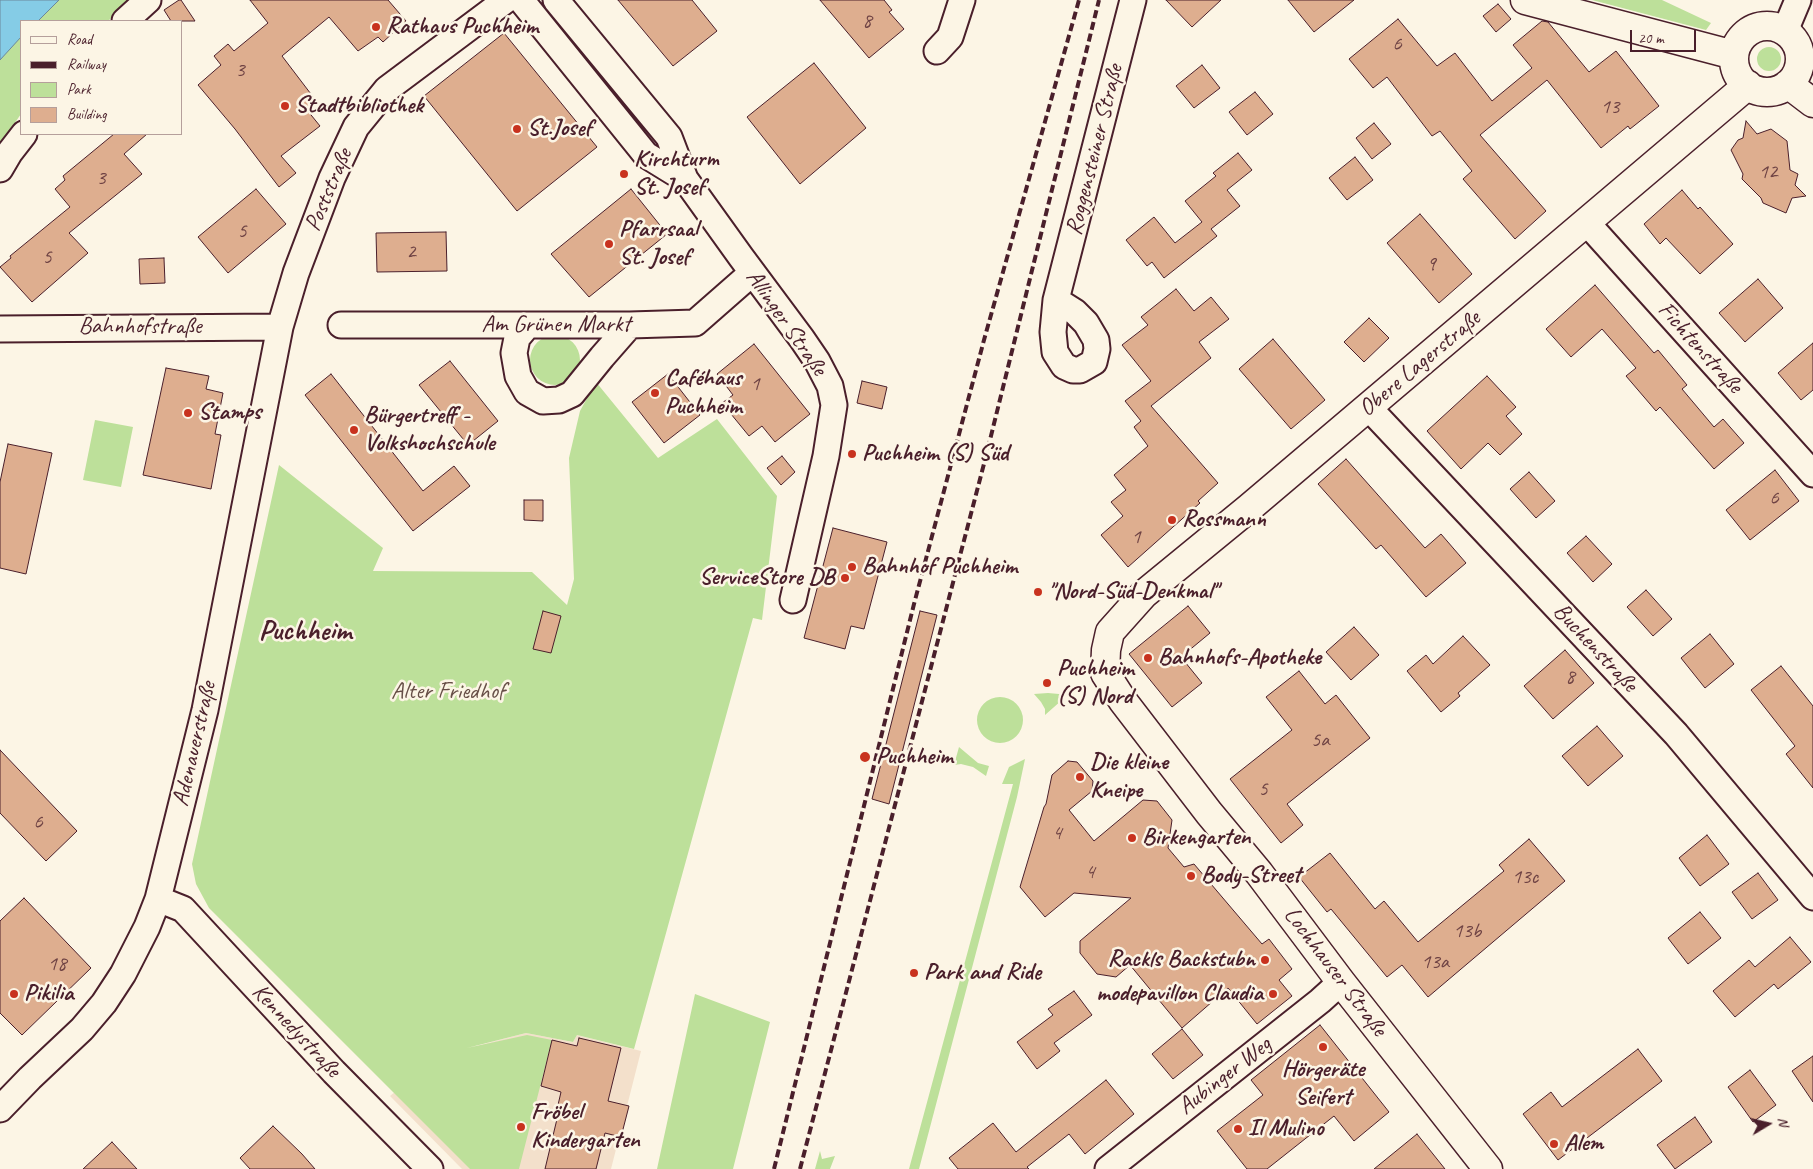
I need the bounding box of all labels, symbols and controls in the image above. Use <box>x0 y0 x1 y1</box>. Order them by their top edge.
house number: 8 <box>862 8 872 34</box>
place label: Rathaus Puchheim <box>386 13 538 41</box>
legend <box>20 20 182 135</box>
scale bar <box>1633 20 1699 52</box>
marker: Rathaus Puchheim <box>370 21 382 33</box>
text: 20 m <box>1638 29 1664 48</box>
text: Road <box>67 30 92 49</box>
house number: 6 <box>1392 31 1402 57</box>
text: Railway <box>67 55 106 74</box>
house number: 3 <box>235 57 245 83</box>
street label: Roggensteiner Straße <box>1060 62 1130 238</box>
text: Park <box>67 80 91 99</box>
place label: Stadtbibliothek <box>295 92 423 120</box>
house number: 13 <box>1601 94 1619 120</box>
marker: Stadtbibliothek <box>279 100 291 112</box>
text: Building <box>67 105 106 124</box>
place label: St.Josef <box>527 115 592 143</box>
marker: St.Josef <box>511 123 523 135</box>
street label: Poststraße <box>299 144 359 236</box>
place label: Kirchturm St. Josef <box>634 146 719 202</box>
house number: 12 <box>1759 159 1777 185</box>
house number: 3 <box>96 165 106 191</box>
marker: Kirchturm St. Josef <box>618 168 630 180</box>
place label: Pfarrsaal St. Josef <box>619 216 698 272</box>
house number: 5 <box>237 218 247 244</box>
marker: Pfarrsaal St. Josef <box>603 238 615 250</box>
house number: 2 <box>406 239 416 265</box>
house number: 5 <box>42 244 52 270</box>
house number: 9 <box>1426 251 1436 277</box>
street label: Allinger Straße <box>739 264 833 382</box>
street label: Fichtenstraße <box>1651 296 1749 400</box>
street label: Obere Lagerstraße <box>1353 305 1487 423</box>
street label: Am Grünen Markt <box>482 311 630 339</box>
street label: Bahnhofstraße <box>78 313 202 341</box>
place label: Caféhaus Puchheim <box>665 365 742 421</box>
house number: 1 <box>750 371 760 397</box>
marker: Caféhaus Puchheim <box>649 387 661 399</box>
place label: Stamps <box>198 399 261 427</box>
place label: Bürgertreff - Volkshochschule <box>364 402 494 458</box>
marker: Stamps <box>182 407 194 419</box>
marker: Bürgertreff - Volkshochschule <box>348 424 360 436</box>
place label: Puchheim (S) Süd <box>862 440 1008 468</box>
marker: Puchheim (S) Süd <box>846 448 858 460</box>
house number: 6 <box>1769 485 1779 511</box>
place label: Rossmann <box>1182 506 1266 534</box>
marker: Rossmann <box>1166 514 1178 526</box>
house number: 1 <box>1131 524 1141 550</box>
place label: Bahnhof Puchheim <box>862 553 1017 581</box>
marker: Bahnhof Puchheim <box>846 561 858 573</box>
place label: ServiceStore DB <box>699 564 835 592</box>
marker: ServiceStore DB <box>839 572 851 584</box>
place label: "Nord-Süd-Denkmal" <box>1048 578 1217 606</box>
marker: "Nord-Süd-Denkmal" <box>1032 586 1044 598</box>
street label: Buchenstraße <box>1547 597 1643 699</box>
district label: Puchheim <box>259 614 351 648</box>
place label: Bahnhofs-Apotheke <box>1158 644 1321 672</box>
marker: Bahnhofs-Apotheke <box>1142 652 1154 664</box>
place label: Puchheim (S) Nord <box>1057 655 1134 711</box>
house number: 8 <box>1565 664 1575 690</box>
marker: Puchheim (S) Nord <box>1041 677 1053 689</box>
park label: Alter Friedhof <box>391 678 505 706</box>
street label: Adenauerstraße <box>167 679 223 809</box>
house number: 5a <box>1311 727 1329 753</box>
place label: Puchheim <box>876 743 953 771</box>
place label: Die kleine Kneipe <box>1090 749 1168 805</box>
marker: Puchheim <box>858 750 872 764</box>
marker: Die kleine Kneipe <box>1074 771 1086 783</box>
house number: 5 <box>1258 776 1268 802</box>
house number: 6 <box>33 809 43 835</box>
house number: 4 <box>1052 820 1062 846</box>
place label: Birkengarten <box>1142 824 1251 852</box>
marker: Birkengarten <box>1126 832 1138 844</box>
house number: 4 <box>1085 859 1095 885</box>
place label: Body-Street <box>1201 862 1301 890</box>
house number: 13c <box>1512 864 1538 890</box>
marker: Body-Street <box>1185 870 1197 882</box>
street label: Lochhauser Straße <box>1277 902 1393 1042</box>
house number: 13b <box>1453 918 1481 944</box>
place label: Rackls Backstubn <box>1107 946 1255 974</box>
house number: 13a <box>1421 949 1449 975</box>
house number: 18 <box>48 951 66 977</box>
marker: Rackls Backstubn <box>1259 954 1271 966</box>
place label: Park and Ride <box>924 959 1041 987</box>
marker: Park and Ride <box>908 967 920 979</box>
street label: Kennedystraße <box>245 978 347 1084</box>
place label: Pikilia <box>24 980 74 1008</box>
place label: modepavillon Claudia <box>1096 980 1263 1008</box>
marker: Pikilia <box>8 988 20 1000</box>
marker: modepavillon Claudia <box>1267 988 1279 1000</box>
street label: Aubinger Weg <box>1172 1031 1278 1121</box>
marker: Hörgeräte Seifert <box>1317 1041 1329 1053</box>
place label: Hörgeräte Seifert <box>1282 1056 1364 1112</box>
place label: Fröbel Kindergarten <box>531 1099 640 1155</box>
north arrow <box>1743 1099 1793 1149</box>
place label: Il Mulino <box>1248 1115 1323 1143</box>
text: N <box>1774 1116 1792 1127</box>
marker: Fröbel Kindergarten <box>515 1121 527 1133</box>
marker: Il Mulino <box>1232 1123 1244 1135</box>
place label: Alem <box>1564 1130 1603 1158</box>
marker: Alem <box>1548 1138 1560 1150</box>

